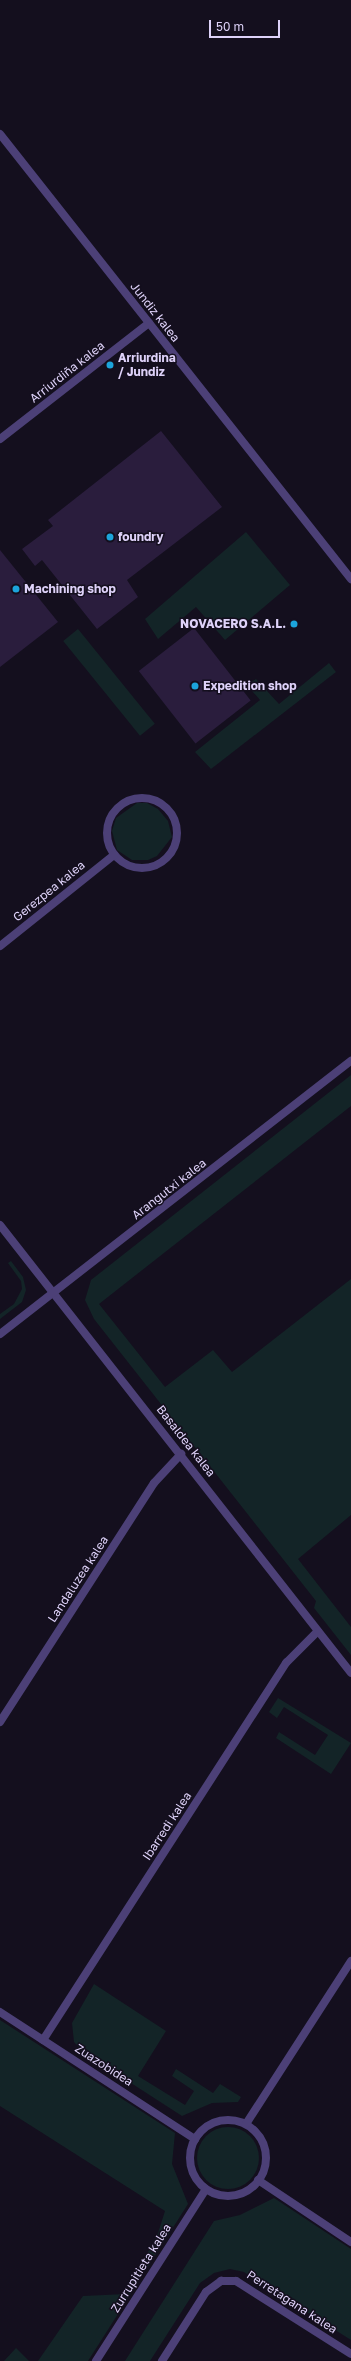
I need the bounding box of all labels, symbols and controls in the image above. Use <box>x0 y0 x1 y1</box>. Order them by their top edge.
scale bar <box>211 12 282 38</box>
text: 50 m <box>216 19 244 34</box>
street label: Jundiz kalea <box>127 279 183 345</box>
street label: Arriurdiña kalea <box>27 338 107 406</box>
place label: Arriurdina / Jundiz <box>118 351 176 379</box>
marker: Arriurdina / Jundiz <box>105 360 115 370</box>
place label: foundry <box>118 530 163 544</box>
marker: foundry <box>105 532 115 542</box>
place label: Machining shop <box>24 582 116 596</box>
marker: Machining shop <box>11 584 21 594</box>
place label: NOVACERO S.A.L. <box>180 617 286 631</box>
marker: NOVACERO S.A.L. <box>289 619 299 629</box>
place label: Expedition shop <box>203 679 297 693</box>
marker: Expedition shop <box>190 681 200 691</box>
street label: Gerezpea kalea <box>10 858 88 924</box>
street label: Arangutxi kalea <box>129 1156 209 1222</box>
street label: Basaldea kalea <box>154 1402 218 1480</box>
street label: Landaluzea kalea <box>45 1533 111 1625</box>
street label: Ibarredi kalea <box>140 1789 194 1863</box>
street label: Zuazobidea <box>72 2041 136 2089</box>
street label: Zurrupitieta kalea <box>108 2221 174 2315</box>
street label: Perretagana kalea <box>244 2267 340 2337</box>

